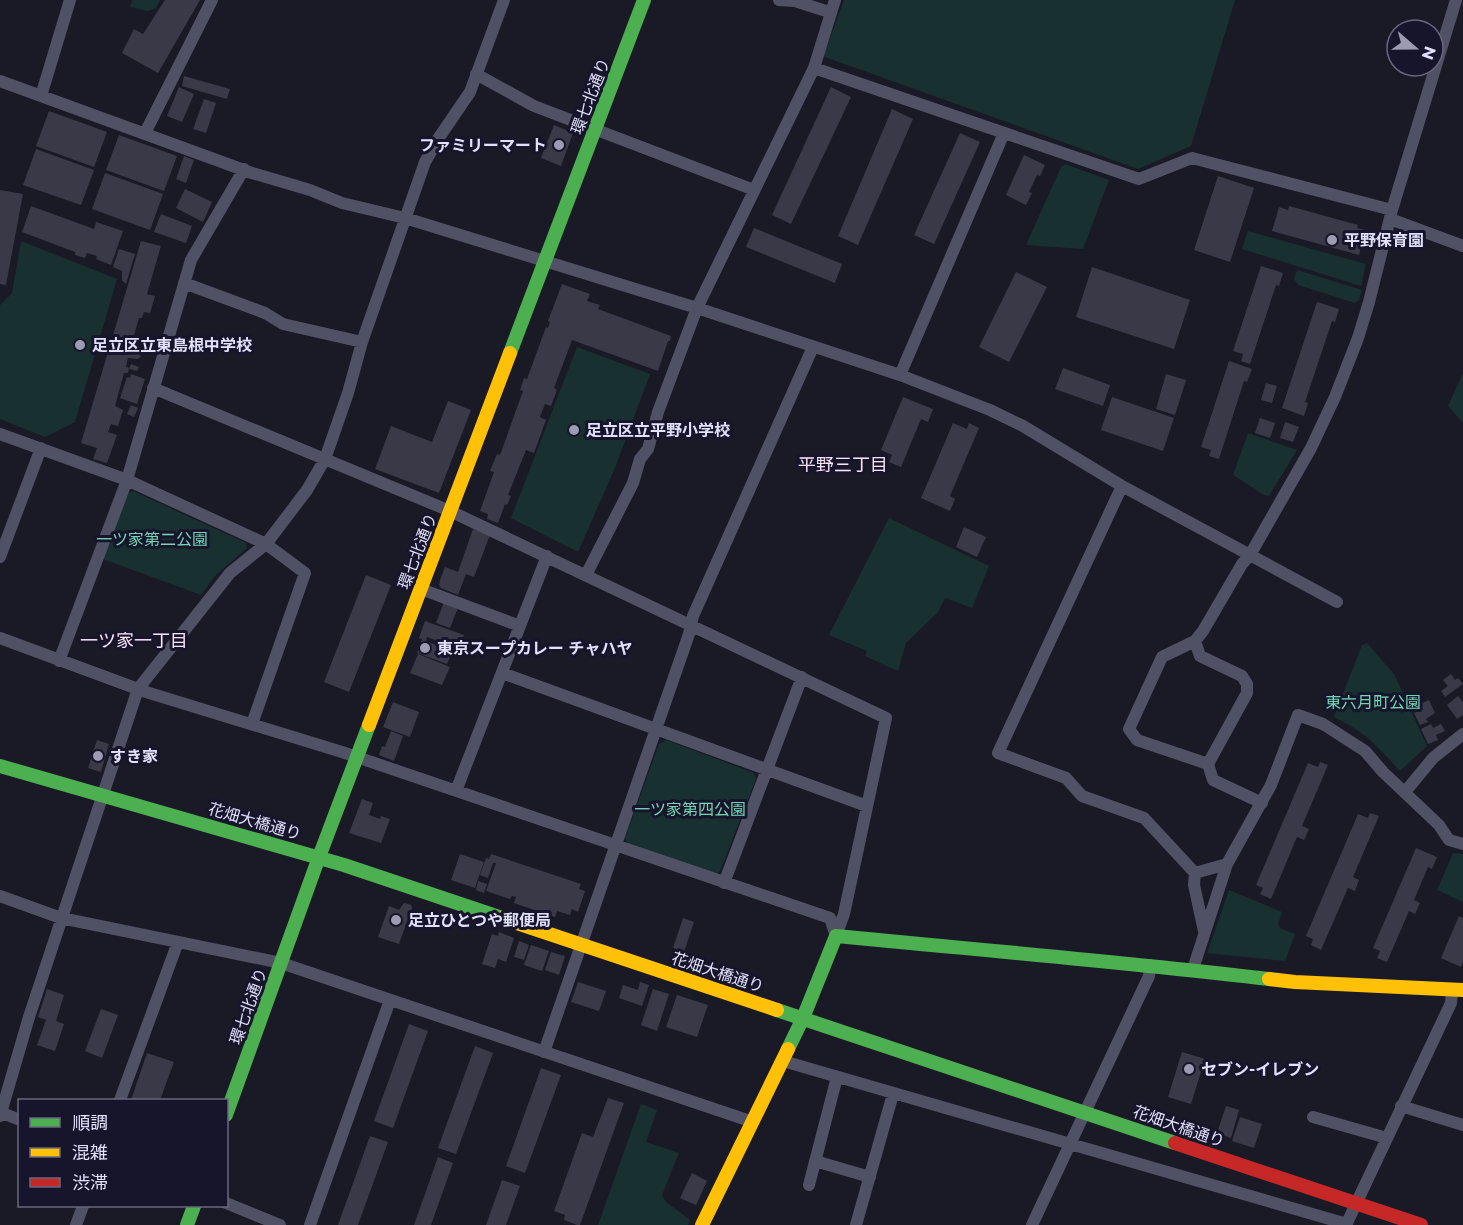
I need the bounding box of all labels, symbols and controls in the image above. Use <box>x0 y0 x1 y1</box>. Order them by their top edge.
north arrow <box>1385 18 1445 78</box>
text: N <box>1417 44 1440 62</box>
street label: 環七北通り <box>567 55 614 137</box>
place label: ファミリーマート <box>419 136 547 155</box>
marker: ファミリーマート <box>552 138 566 152</box>
place label: 平野保育園 <box>1344 231 1424 250</box>
marker: 平野保育園 <box>1325 233 1339 247</box>
place label: 足立区立東島根中学校 <box>92 336 252 355</box>
marker: 足立区立東島根中学校 <box>73 338 87 352</box>
place label: 足立区立平野小学校 <box>586 421 730 440</box>
marker: 足立区立平野小学校 <box>567 423 581 437</box>
district label: 平野三丁目 <box>798 454 888 476</box>
street label: 環七北通り <box>394 510 441 592</box>
park label: 一ツ家第二公園 <box>96 530 208 549</box>
district label: 一ツ家一丁目 <box>80 630 188 652</box>
place label: 東京スープカレー チャハヤ <box>437 639 632 658</box>
marker: 東京スープカレー チャハヤ <box>418 641 432 655</box>
park label: 東六月町公園 <box>1325 693 1421 712</box>
place label: すき家 <box>110 747 158 766</box>
marker: すき家 <box>91 749 105 763</box>
street label: 花畑大橋通り <box>206 799 304 844</box>
park label: 一ツ家第四公園 <box>634 800 746 819</box>
place label: 足立ひとつや郵便局 <box>408 911 551 930</box>
marker: 足立ひとつや郵便局 <box>389 913 403 927</box>
street label: 花畑大橋通り <box>669 949 766 996</box>
street label: 環七北通り <box>226 965 271 1047</box>
place label: セブン-イレブン <box>1201 1060 1319 1079</box>
marker: セブン-イレブン <box>1182 1062 1196 1076</box>
legend <box>18 1099 228 1207</box>
street label: 花畑大橋通り <box>1130 1102 1227 1151</box>
text: 順調 <box>72 1112 108 1134</box>
text: 混雑 <box>72 1142 108 1164</box>
text: 渋滞 <box>72 1172 108 1194</box>

